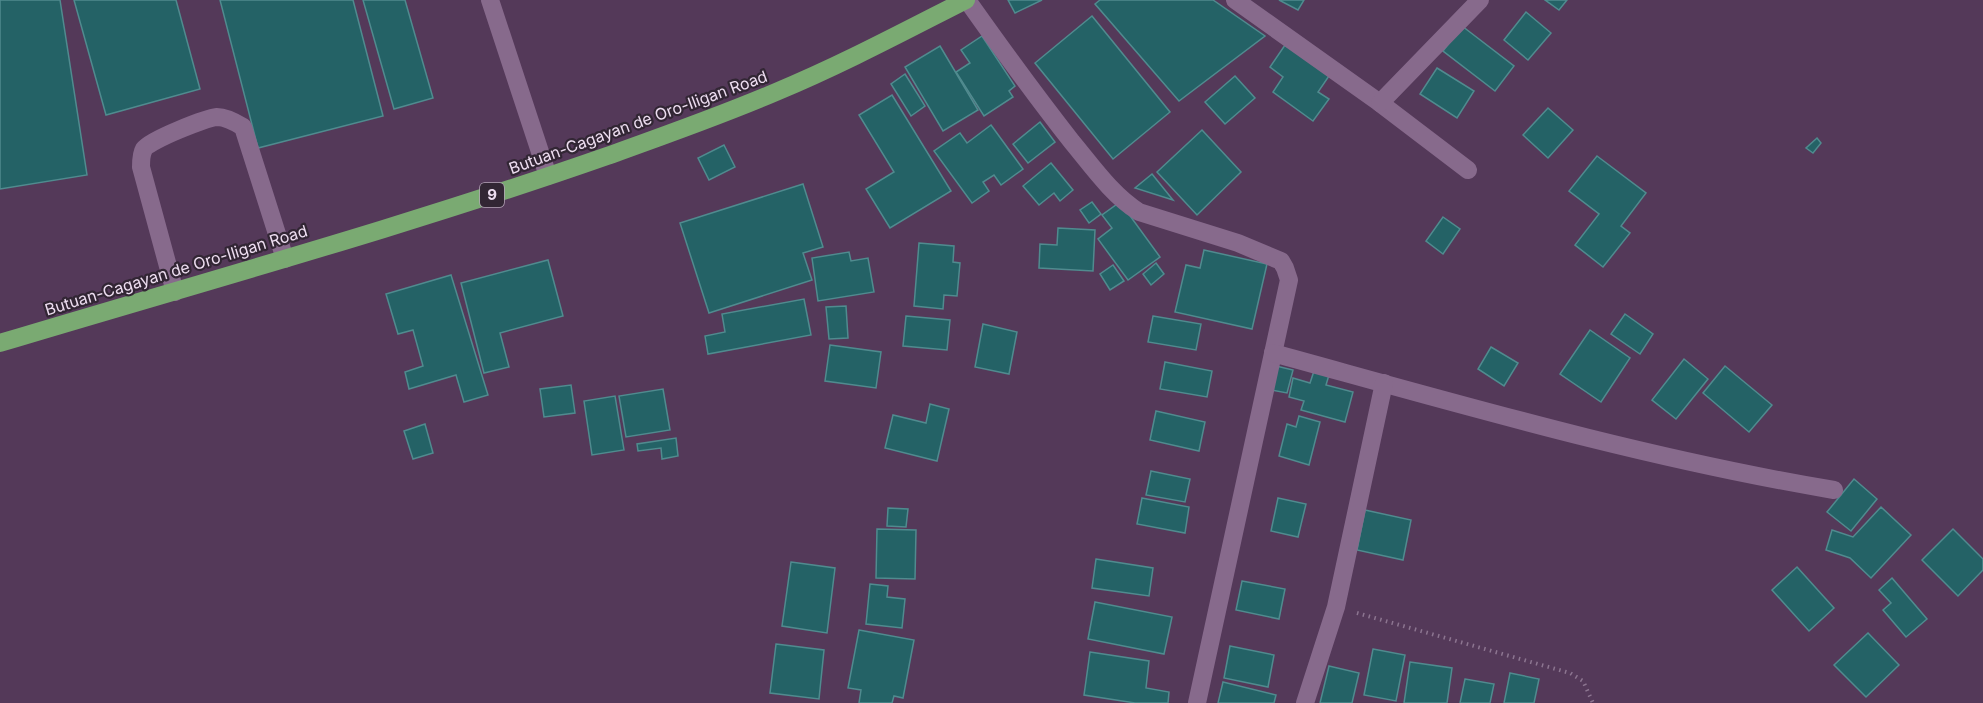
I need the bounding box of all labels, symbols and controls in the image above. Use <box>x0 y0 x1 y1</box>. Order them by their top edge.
street label: Butuan-Cagayan de Oro-Iligan Road <box>506 66 770 178</box>
road number: 9 <box>480 183 504 207</box>
street label: Butuan-Cagayan de Oro-Iligan Road <box>42 220 310 320</box>

